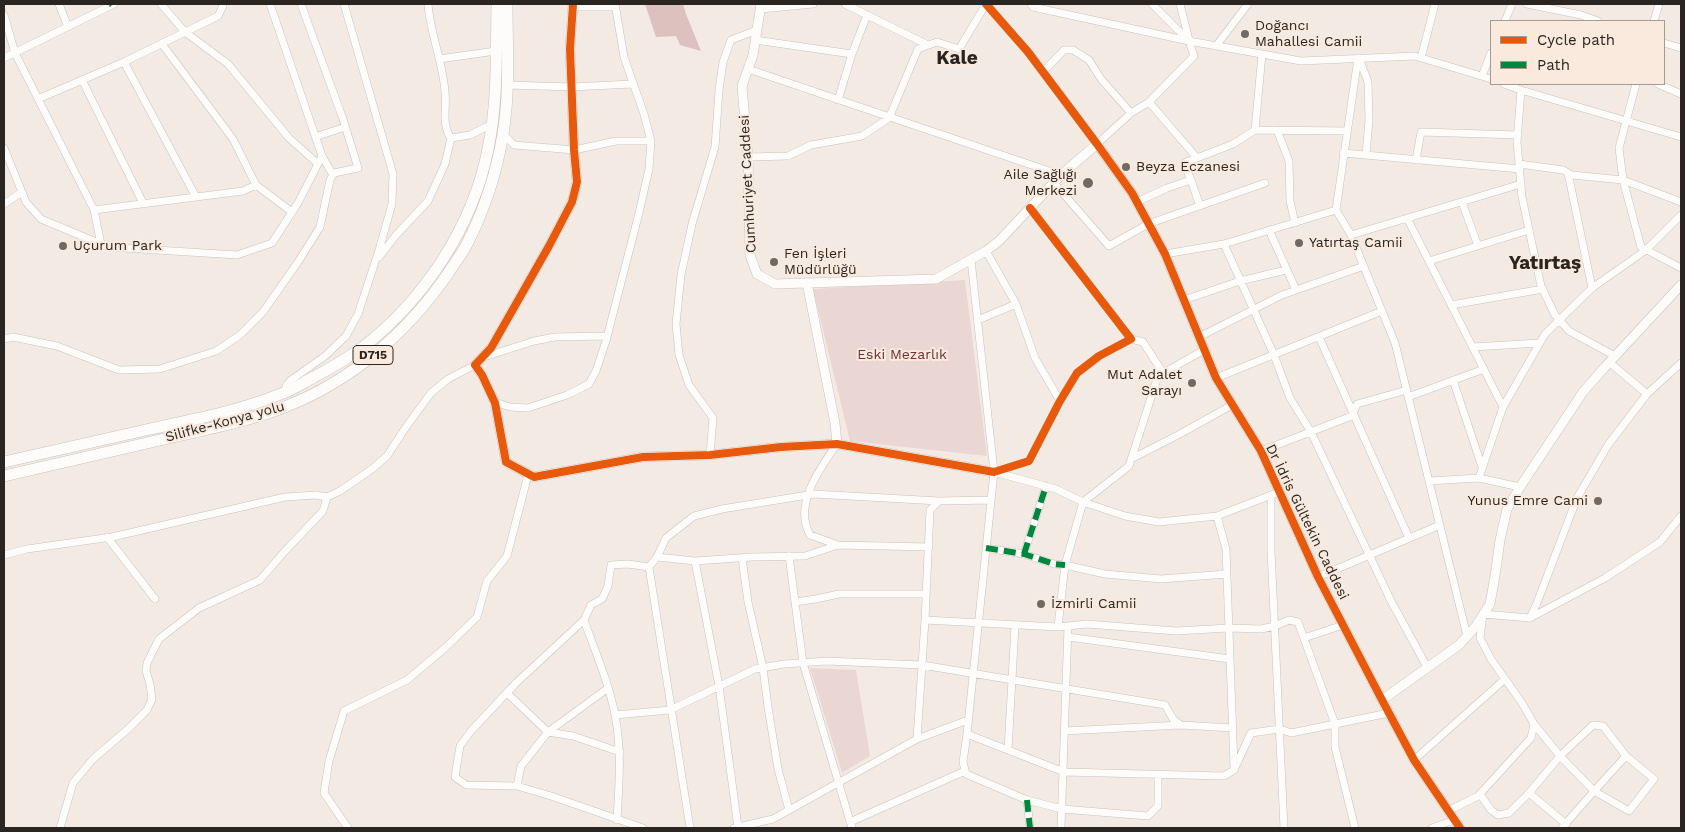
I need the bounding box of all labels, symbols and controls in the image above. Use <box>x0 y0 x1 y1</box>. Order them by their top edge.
place label: Doğancı Mahallesi Camii <box>1255 18 1362 50</box>
legend <box>1490 20 1665 85</box>
marker: Doğancı Mahallesi Camii <box>1239 28 1251 40</box>
text: Cycle path <box>1537 31 1615 49</box>
district label: Kale <box>936 47 978 69</box>
text: Path <box>1537 56 1570 74</box>
street label: Cumhuriyet Caddesi <box>736 114 760 254</box>
place label: Beyza Eczanesi <box>1136 159 1240 175</box>
marker: Beyza Eczanesi <box>1120 161 1132 173</box>
place label: Aile Sağlığı Merkezi <box>1004 167 1077 200</box>
marker: Aile Sağlığı Merkezi <box>1081 176 1095 190</box>
place label: Yatırtaş Camii <box>1309 235 1403 251</box>
marker: Yatırtaş Camii <box>1293 237 1305 249</box>
place label: Uçurum Park <box>73 238 162 254</box>
marker: Uçurum Park <box>57 240 69 252</box>
place label: Fen İşleri Müdürlüğü <box>784 246 857 278</box>
district label: Yatırtaş <box>1509 252 1581 274</box>
marker: Fen İşleri Müdürlüğü <box>768 256 780 268</box>
road number: D715 <box>353 346 393 364</box>
park label: Eski Mezarlık <box>857 347 947 363</box>
place label: Mut Adalet Sarayı <box>1107 367 1182 400</box>
marker: Mut Adalet Sarayı <box>1186 377 1198 389</box>
street label: Silifke-Konya yolu <box>164 398 286 446</box>
street label: Dr İdris Gültekin Caddesi <box>1262 441 1352 603</box>
place label: Yunus Emre Cami <box>1467 493 1588 509</box>
marker: Yunus Emre Cami <box>1592 495 1604 507</box>
place label: İzmirli Camii <box>1051 596 1136 612</box>
marker: İzmirli Camii <box>1035 598 1047 610</box>

